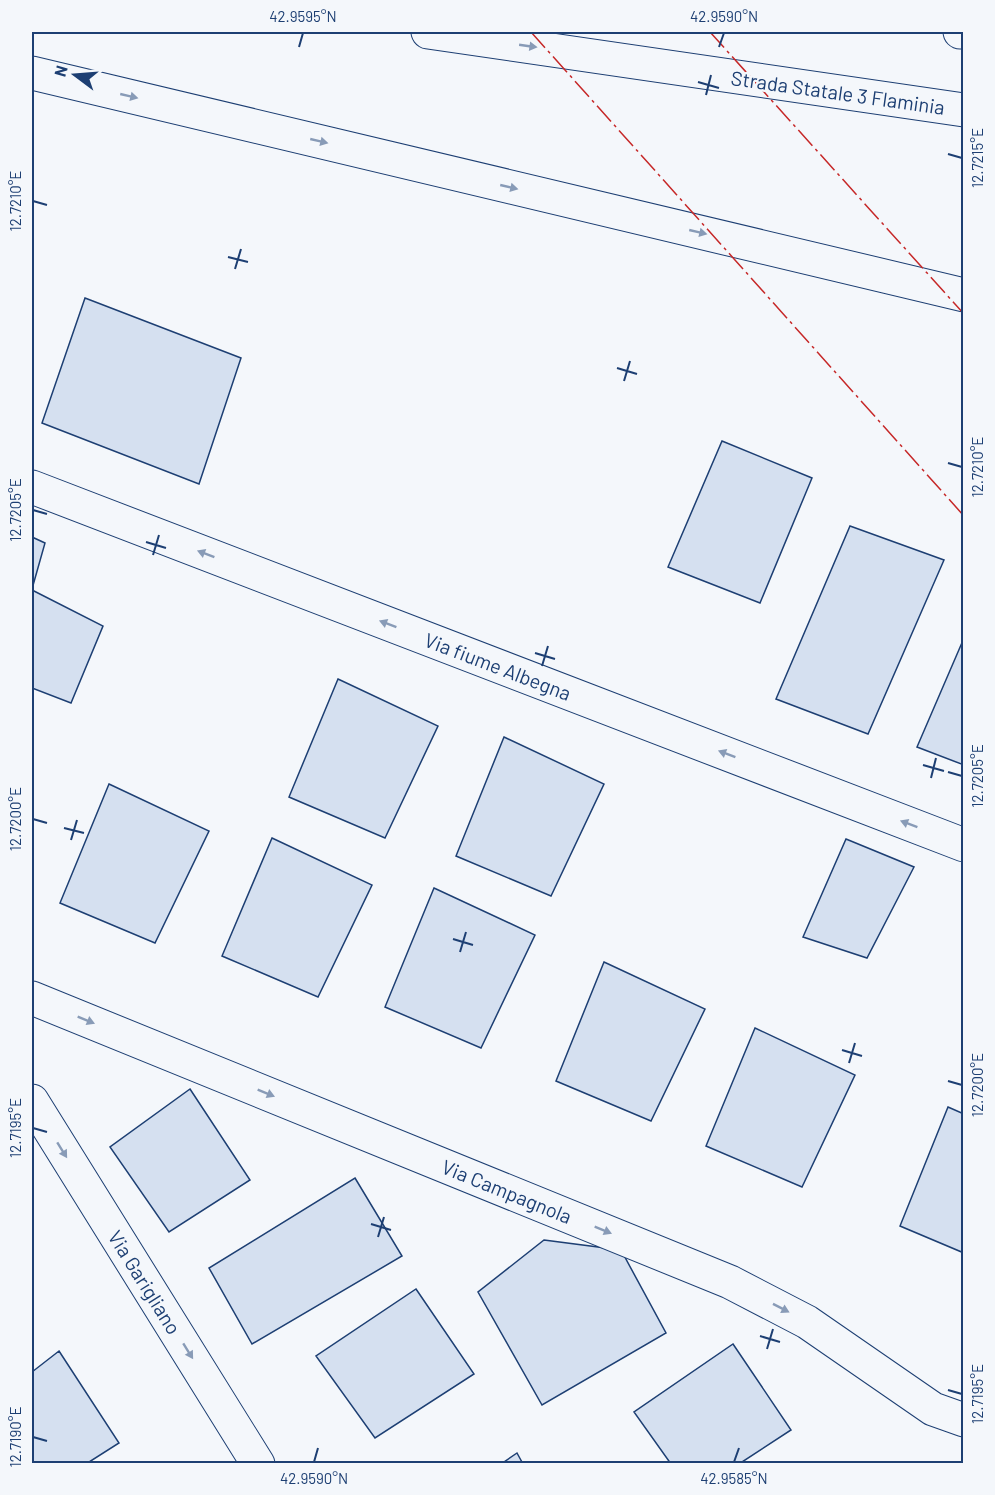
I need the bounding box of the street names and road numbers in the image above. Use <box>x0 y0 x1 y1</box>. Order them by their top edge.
street label: Strada Statale 3 Flaminia <box>730 65 946 119</box>
street label: Via fiume Albegna <box>421 627 575 705</box>
street label: Via Campagnola <box>438 1154 576 1228</box>
street label: Via Garigliano <box>104 1226 186 1338</box>

